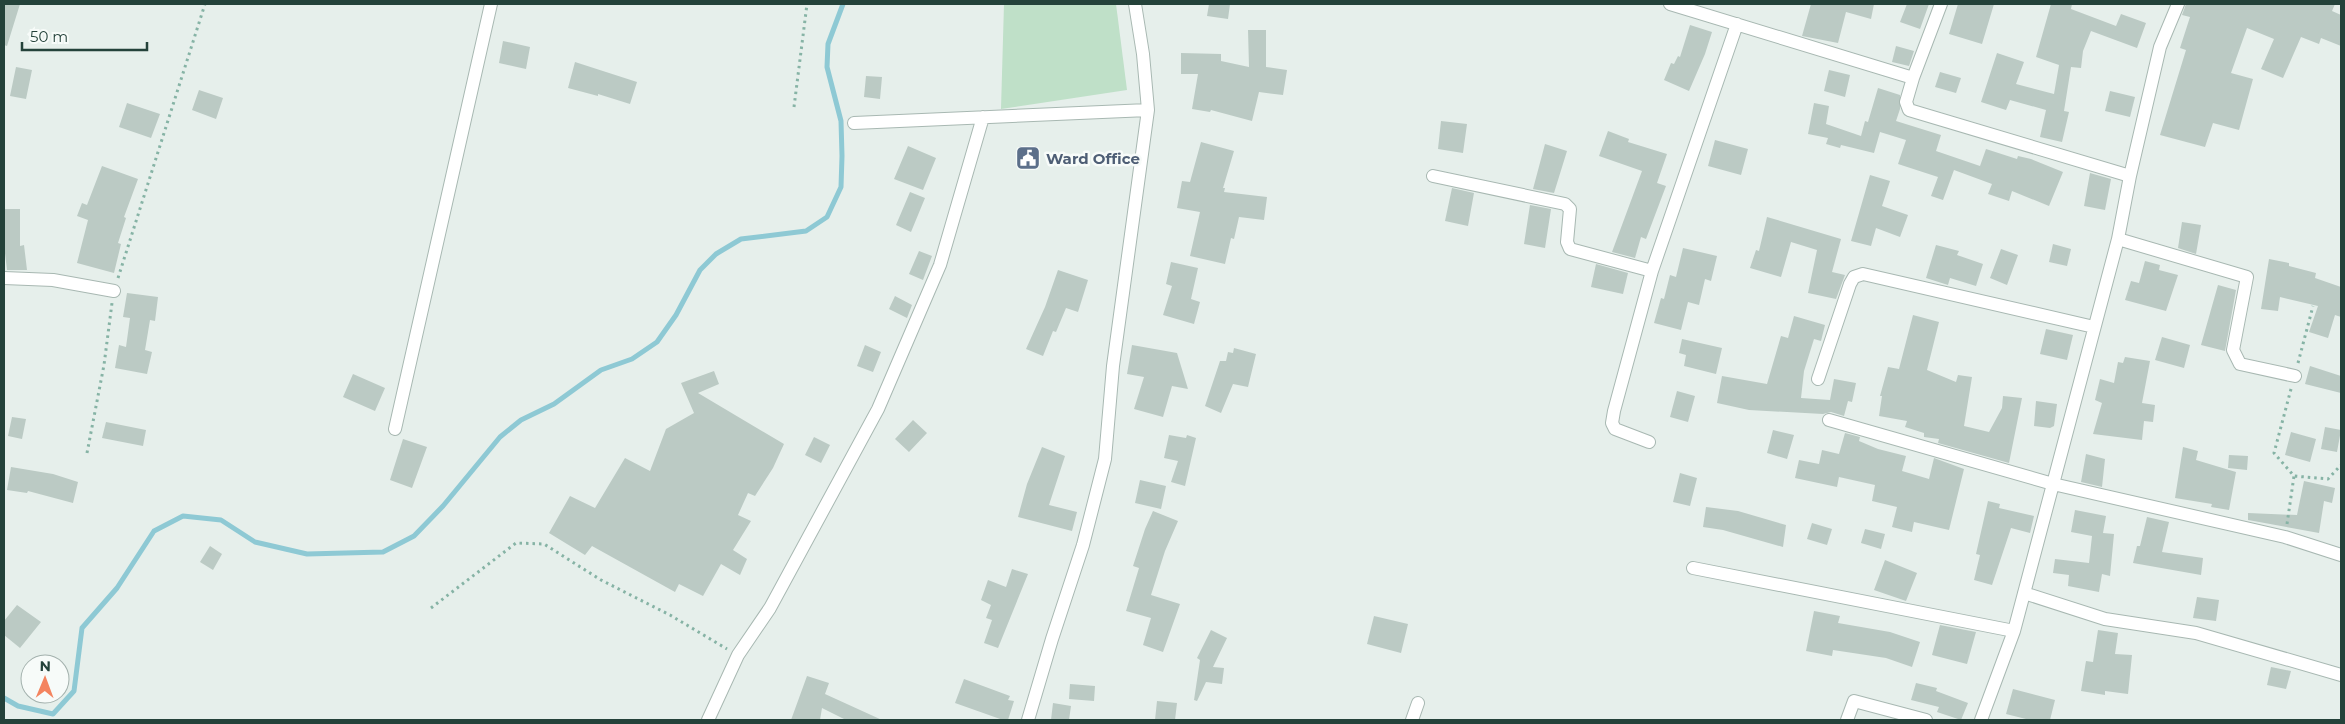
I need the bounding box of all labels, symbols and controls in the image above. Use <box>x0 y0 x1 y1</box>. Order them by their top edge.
scale bar <box>22 20 148 52</box>
text: 50 m <box>30 27 68 46</box>
public building icon: Ward Office <box>1015 145 1041 171</box>
place label: Ward Office <box>1046 149 1140 168</box>
north arrow <box>20 654 70 704</box>
text: N <box>39 657 51 675</box>

